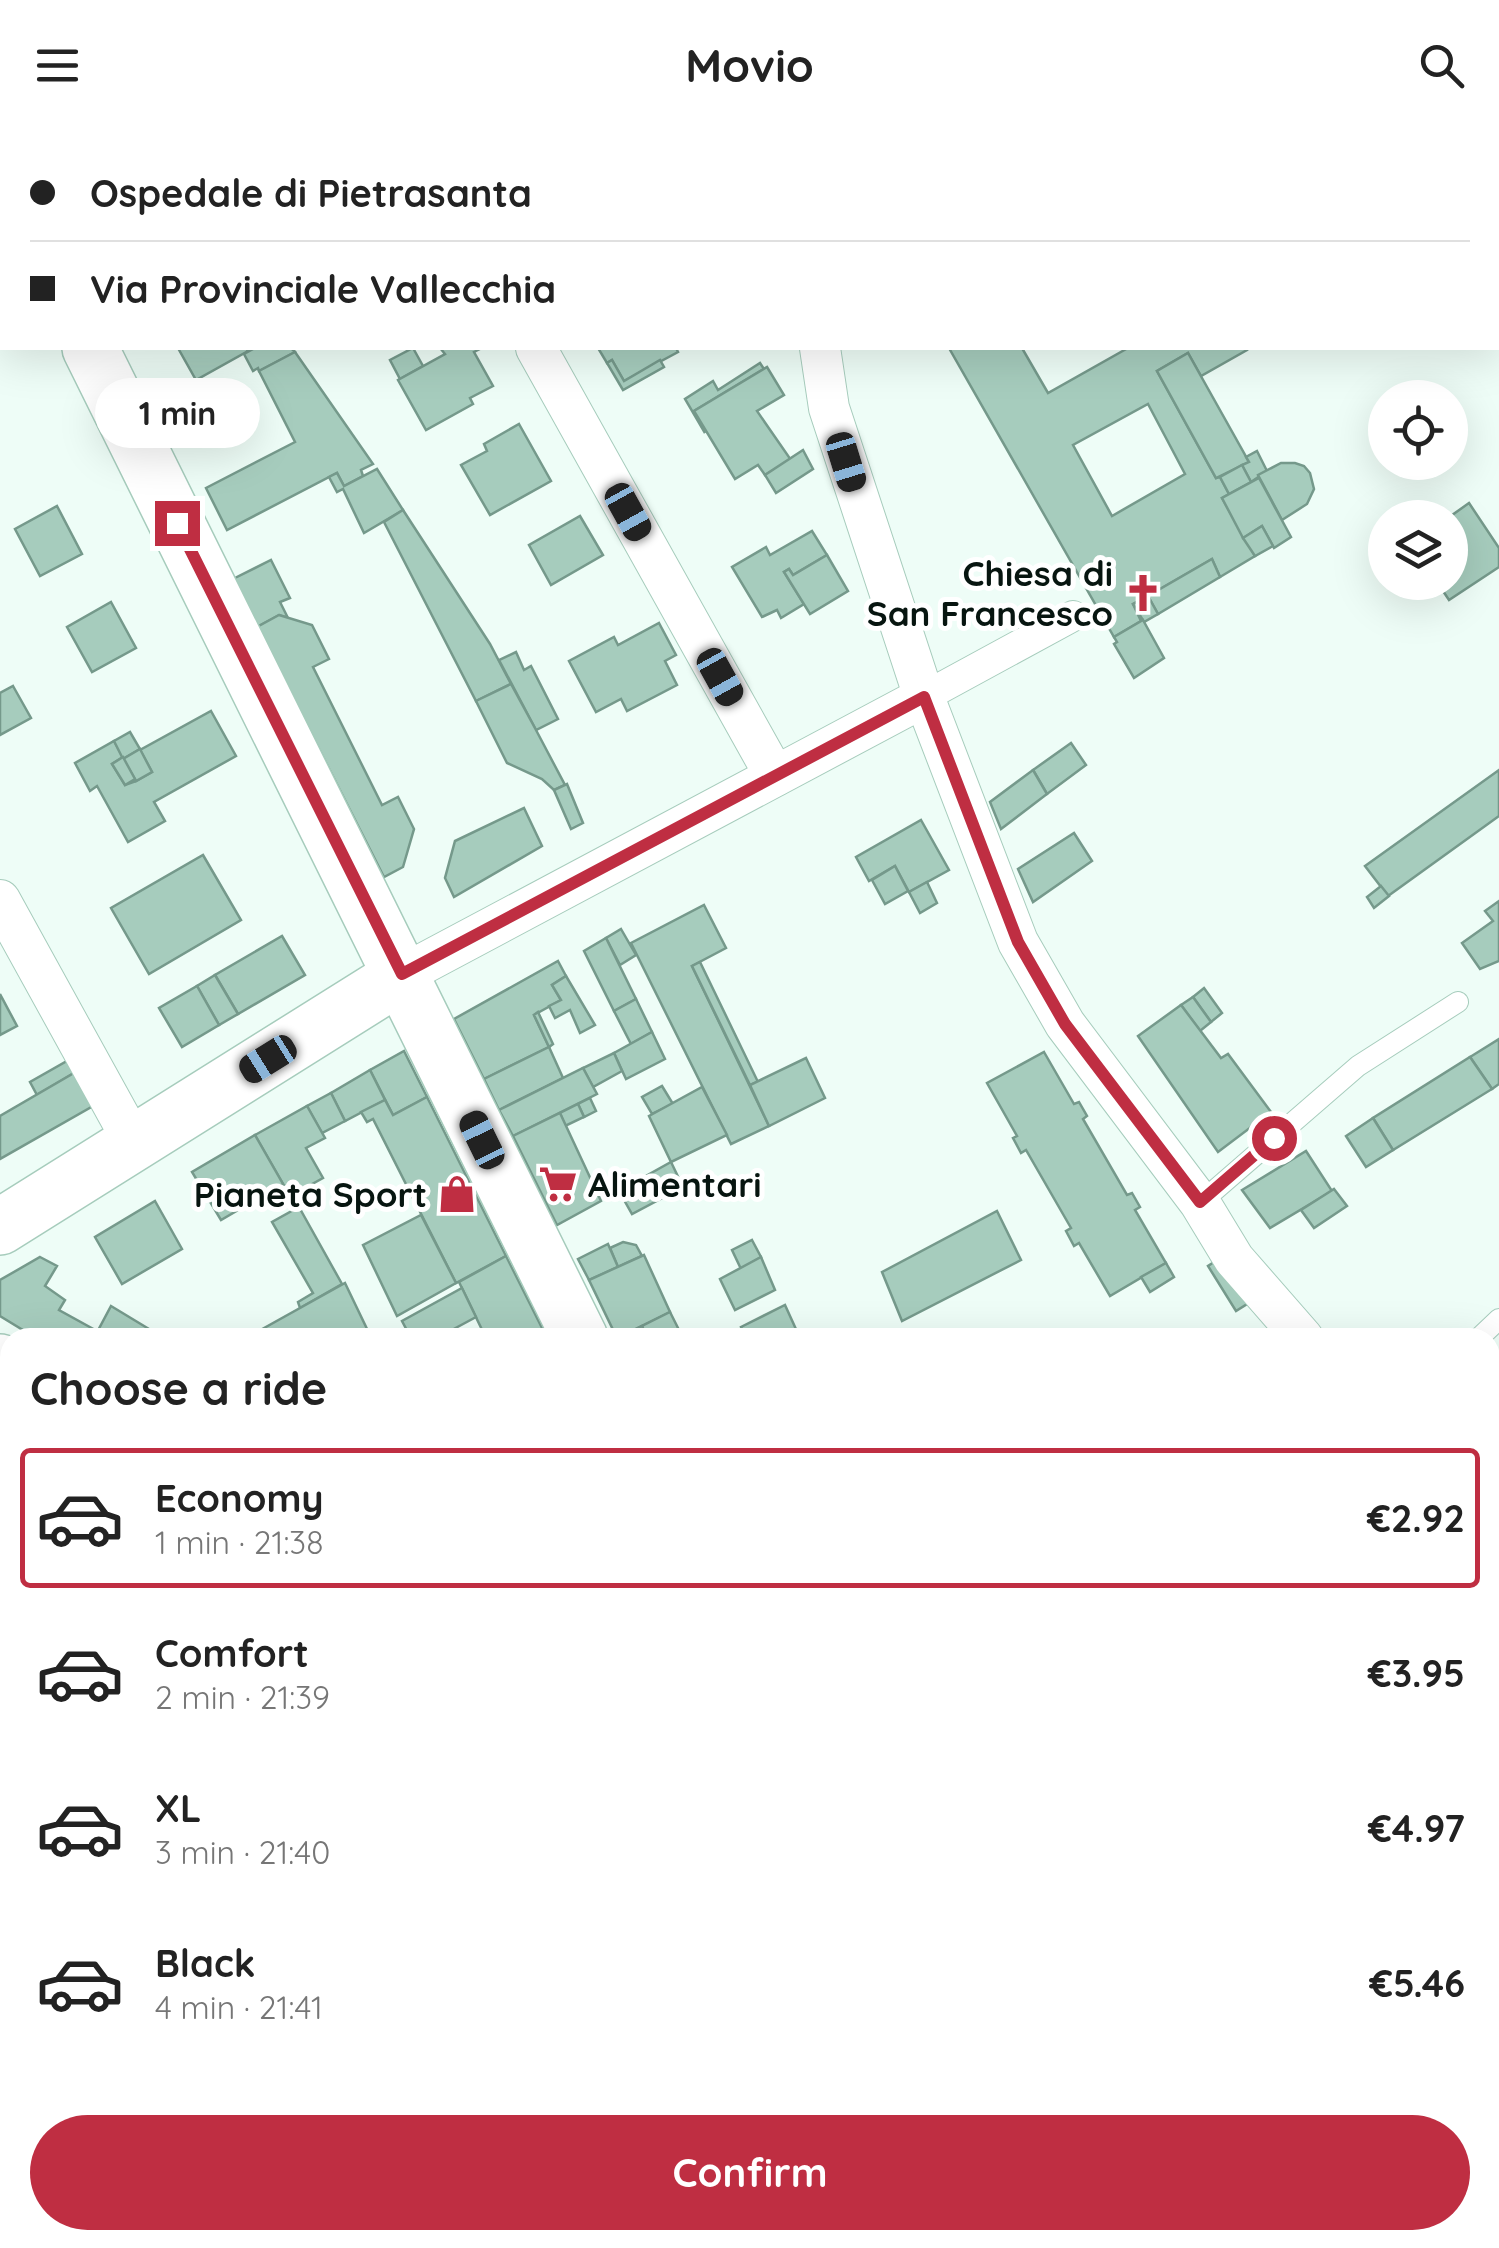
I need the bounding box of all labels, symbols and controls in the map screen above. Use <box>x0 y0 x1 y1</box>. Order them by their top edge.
text: Movio <box>685 37 814 93</box>
icon: menu <box>30 38 85 93</box>
icon: search <box>1414 38 1469 93</box>
text: Ospedale di Pietrasanta <box>90 169 532 217</box>
text: Via Provinciale Vallecchia <box>90 265 556 313</box>
callout: 1 min <box>94 378 260 448</box>
map controls <box>1368 380 1468 600</box>
button: locate <box>1368 380 1468 480</box>
text: 1 min <box>139 393 216 433</box>
car <box>823 429 869 495</box>
car <box>600 478 656 546</box>
button: layers <box>1368 500 1468 600</box>
route end <box>155 501 200 546</box>
place label: Chiesa di San Francesco <box>867 551 1113 635</box>
church icon: Chiesa di San Francesco <box>1122 572 1164 614</box>
car <box>692 643 748 711</box>
car <box>235 1030 301 1088</box>
car <box>455 1106 509 1174</box>
route start <box>1252 1116 1297 1161</box>
place label: Alimentari <box>588 1162 762 1206</box>
supermarket icon: Alimentari <box>537 1163 579 1205</box>
place label: Pianeta Sport <box>194 1172 427 1216</box>
shop icon: Pianeta Sport <box>436 1173 478 1215</box>
text: Choose a ride <box>30 1360 327 1416</box>
icon: car <box>35 1473 125 1563</box>
text: Economy <box>155 1474 324 1522</box>
text: €2.92 <box>1367 1494 1465 1542</box>
text: 1 min · 21:38 <box>155 1522 323 1562</box>
icon: car <box>35 1628 125 1718</box>
text: Comfort <box>155 1629 309 1677</box>
text: €3.95 <box>1368 1649 1465 1697</box>
text: 2 min · 21:39 <box>155 1677 330 1717</box>
icon: car <box>35 1783 125 1873</box>
text: XL <box>155 1784 201 1832</box>
text: €4.97 <box>1368 1804 1465 1852</box>
text: 3 min · 21:40 <box>155 1832 330 1872</box>
icon: car <box>35 1938 125 2028</box>
text: Black <box>155 1939 255 1987</box>
text: €5.46 <box>1369 1959 1465 2007</box>
text: 4 min · 21:41 <box>155 1987 323 2027</box>
button: Confirm <box>30 2115 1470 2230</box>

